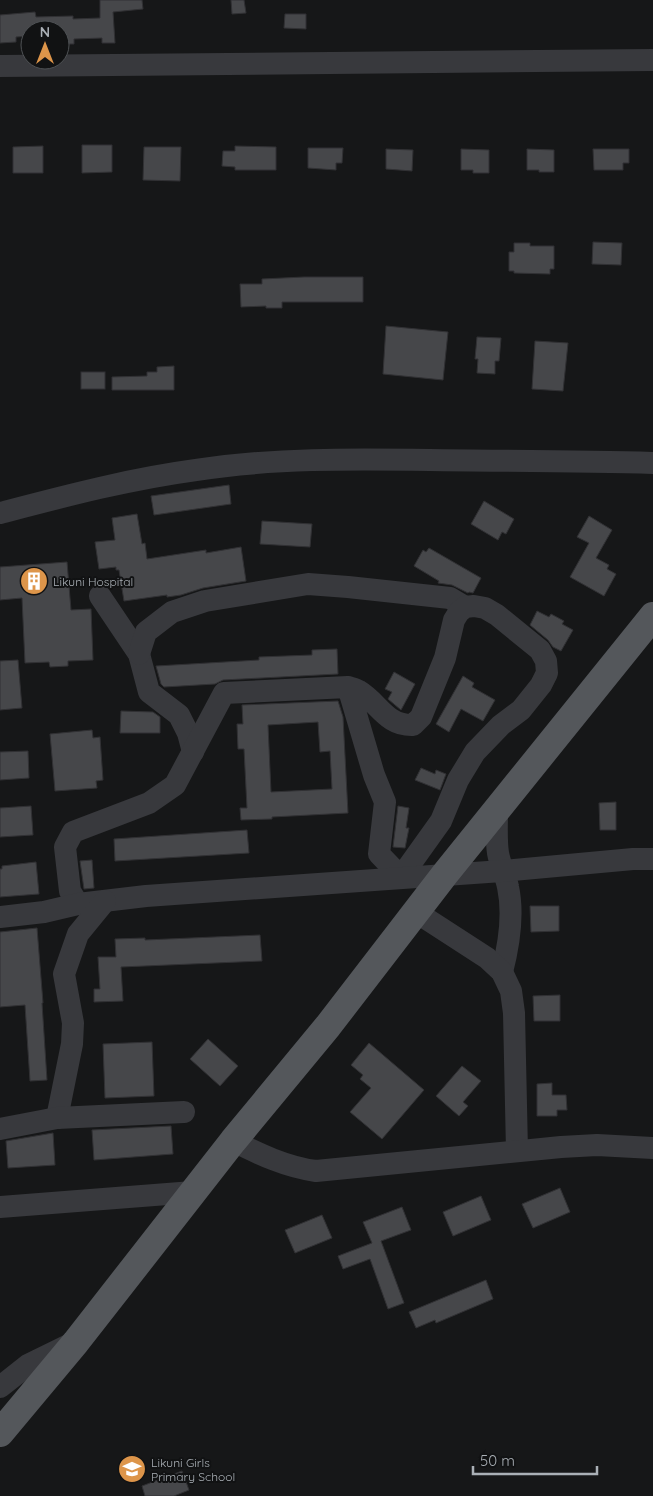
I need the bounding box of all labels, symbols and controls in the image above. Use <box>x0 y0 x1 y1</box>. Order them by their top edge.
north arrow <box>20 20 70 70</box>
text: N <box>40 23 50 41</box>
building icon: Likuni Hospital <box>19 566 49 596</box>
place label: Likuni Hospital <box>53 574 133 589</box>
scale bar <box>473 1444 597 1476</box>
text: 50 m <box>480 1451 515 1470</box>
school or university icon: Likuni Girls Primary School <box>117 1454 147 1484</box>
place label: Likuni Girls Primary School <box>151 1455 235 1484</box>

